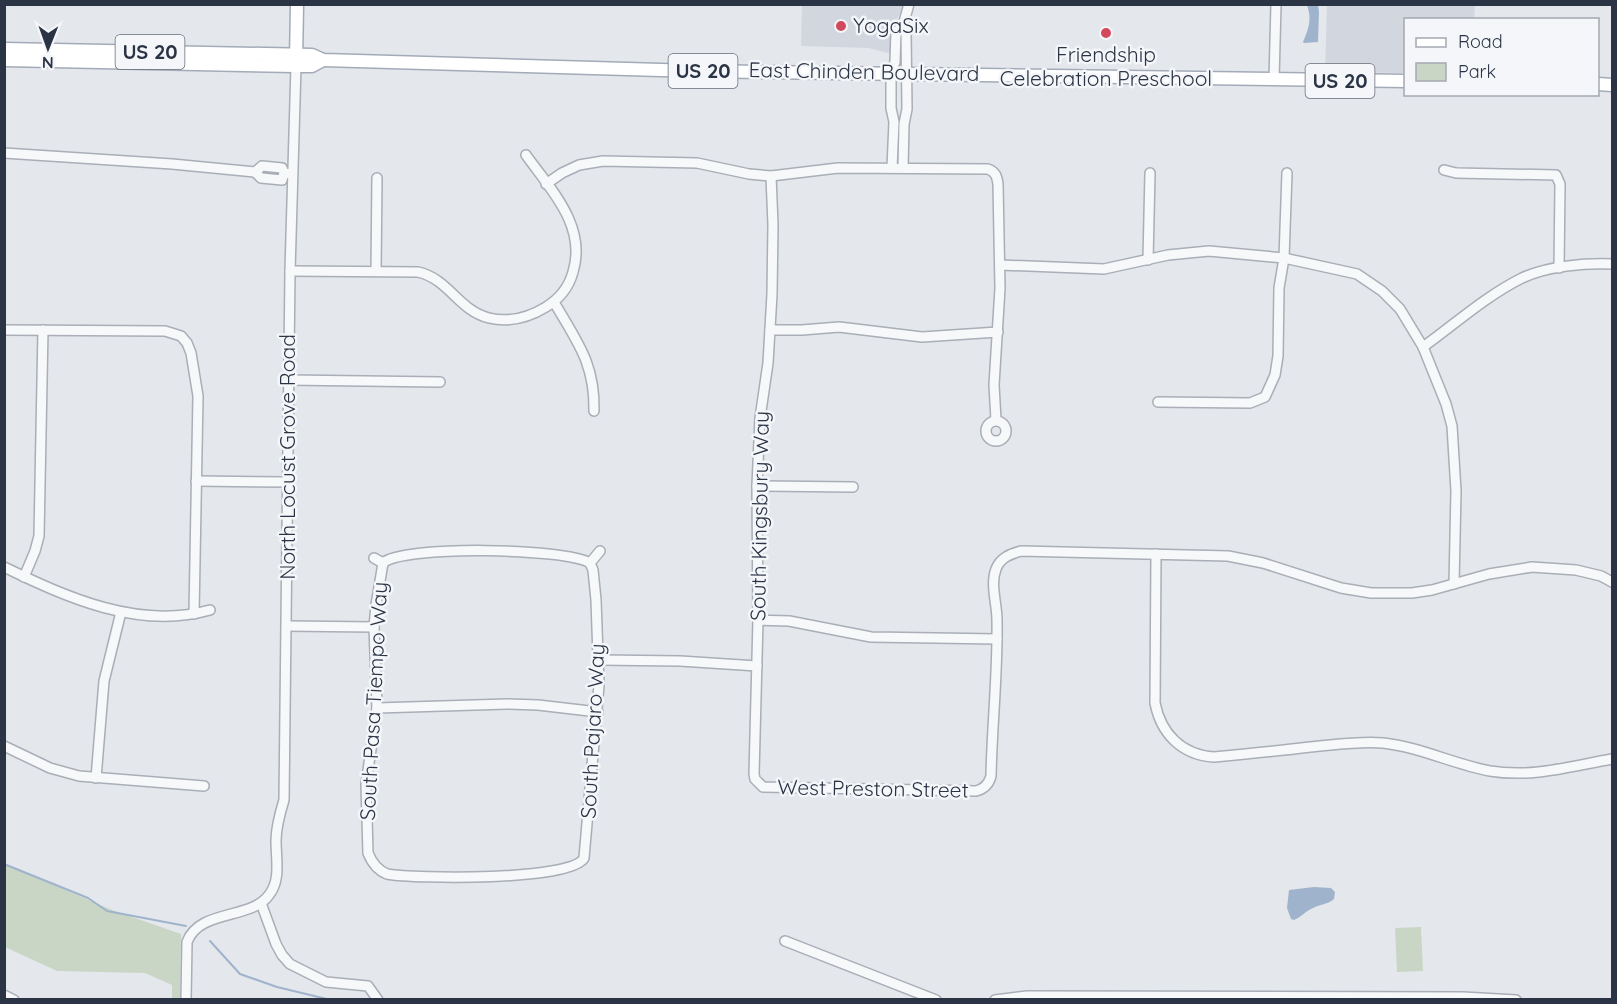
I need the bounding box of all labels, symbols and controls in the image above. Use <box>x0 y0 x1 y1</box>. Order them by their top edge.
place label: YogaSix <box>853 12 929 38</box>
north arrow <box>18 18 78 78</box>
legend <box>1404 18 1599 96</box>
marker: YogaSix <box>834 19 848 33</box>
marker: Friendship Celebration Preschool <box>1099 26 1113 40</box>
text: Road <box>1458 30 1503 53</box>
road number: US 20 <box>116 35 184 69</box>
place label: Friendship Celebration Preschool <box>1000 41 1212 91</box>
text: N <box>42 53 54 73</box>
road number: US 20 <box>668 54 738 88</box>
street label: East Chinden Boulevard <box>748 56 980 86</box>
text: Park <box>1458 60 1496 83</box>
road number: US 20 <box>1306 64 1374 98</box>
street label: North Locust Grove Road <box>274 334 300 580</box>
street label: South Kingsbury Way <box>744 411 774 621</box>
street label: South Pasa Tiempo Way <box>354 581 392 821</box>
street label: South Pajaro Way <box>574 643 610 819</box>
street label: West Preston Street <box>777 773 969 803</box>

